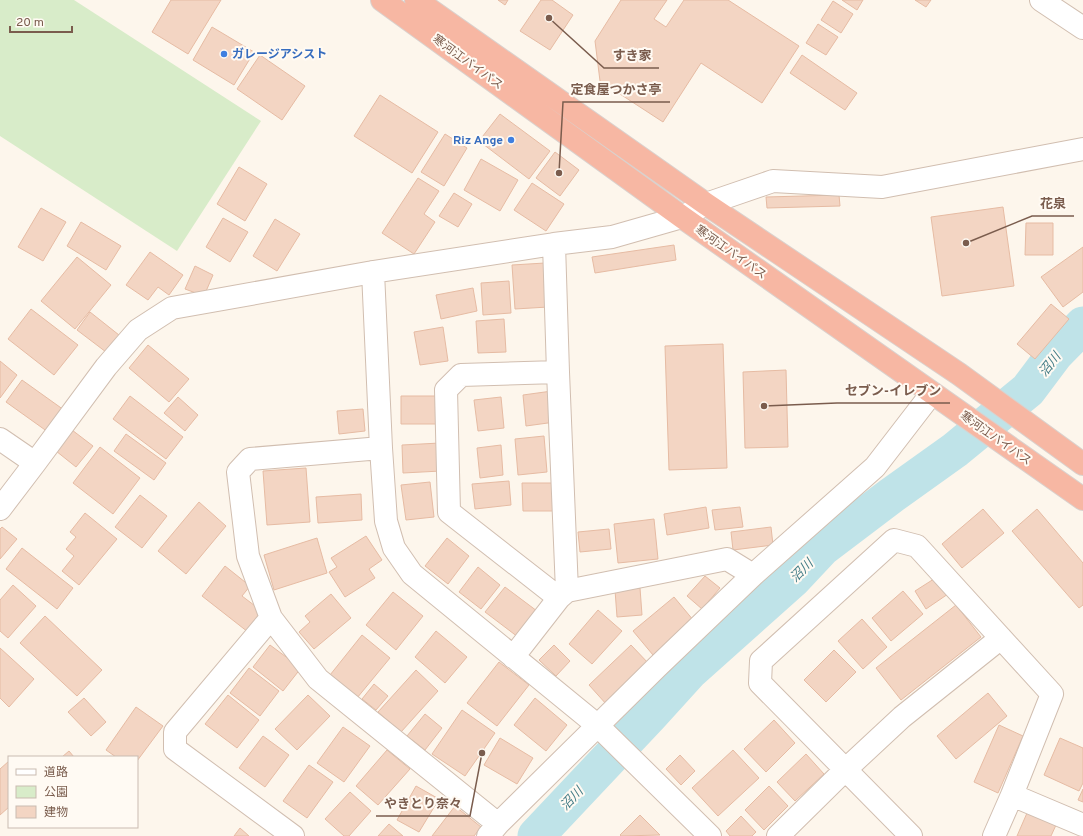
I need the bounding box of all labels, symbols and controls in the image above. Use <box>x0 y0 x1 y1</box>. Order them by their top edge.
scale bar <box>10 8 72 34</box>
text: 20 m <box>16 15 44 31</box>
street label: 寒河江バイパス <box>429 32 506 94</box>
callout: すき家 <box>604 43 659 68</box>
place label: ガレージアシスト <box>232 47 327 63</box>
marker: ガレージアシスト <box>219 49 229 59</box>
text: すき家 <box>612 49 652 65</box>
callout: 定食屋つかさ亭 <box>563 77 670 102</box>
text: 定食屋つかさ亭 <box>570 83 662 99</box>
place label: Riz Ange <box>453 133 503 149</box>
marker: Riz Ange <box>506 135 516 145</box>
callout: 花泉 <box>1032 191 1074 216</box>
text: 花泉 <box>1040 196 1066 213</box>
street label: 寒河江バイパス <box>692 222 769 283</box>
water label: 沼川 <box>1036 348 1066 380</box>
callout: セブン-イレブン <box>837 378 950 403</box>
text: セブン-イレブン <box>845 383 941 400</box>
street label: 寒河江バイパス <box>957 408 1034 469</box>
water label: 沼川 <box>788 555 819 586</box>
legend <box>8 756 138 828</box>
text: 道路 <box>44 765 68 781</box>
water label: 沼川 <box>558 783 589 814</box>
text: 公園 <box>44 785 68 801</box>
callout: やきとり奈々 <box>376 791 470 816</box>
text: やきとり奈々 <box>384 796 462 813</box>
text: 建物 <box>44 805 68 821</box>

